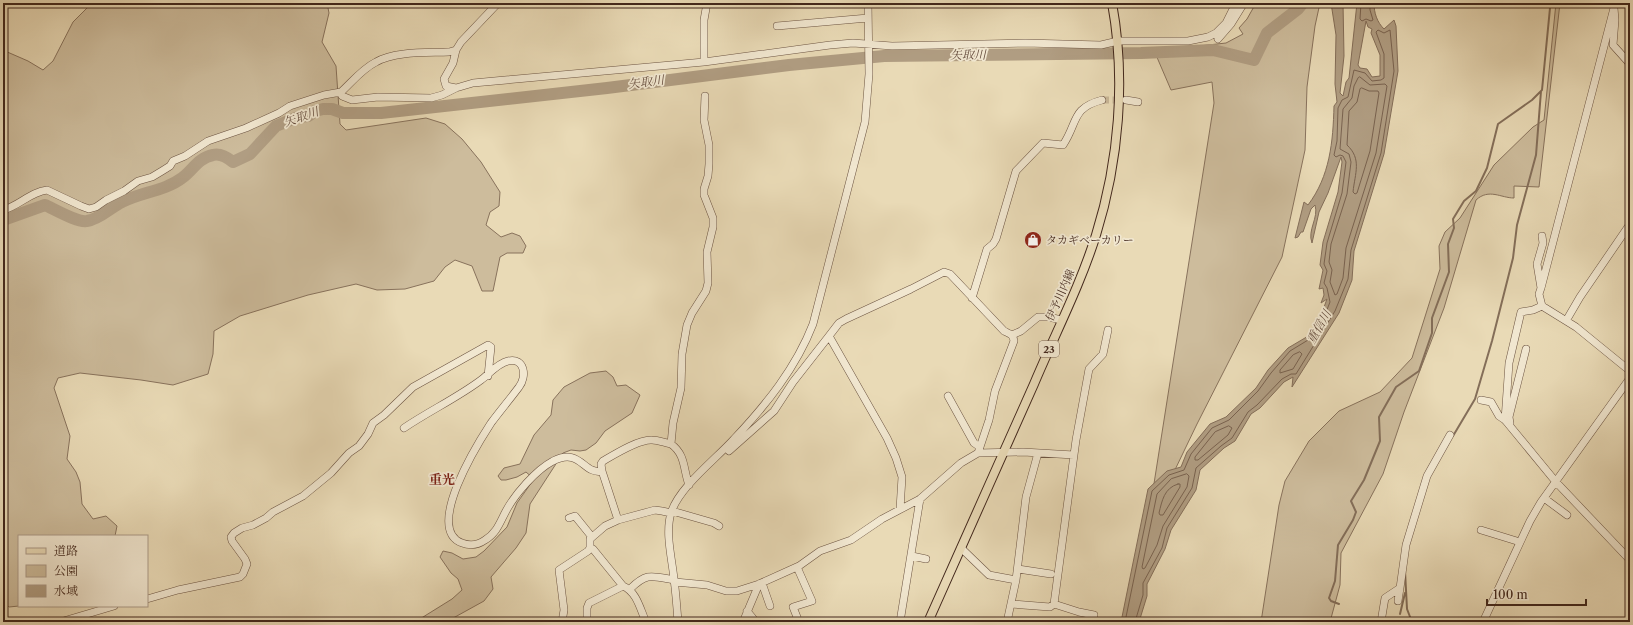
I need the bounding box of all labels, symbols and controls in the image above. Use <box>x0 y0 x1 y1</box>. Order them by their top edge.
water label: 矢取川 <box>950 47 988 62</box>
water label: 矢取川 <box>627 72 667 91</box>
water label: 矢取川 <box>281 103 322 129</box>
shop icon: タカギベーカリー <box>1023 230 1043 250</box>
place label: タカギベーカリー <box>1046 233 1134 247</box>
street label: 伊予川内線 <box>1042 267 1078 323</box>
water label: 重信川 <box>1303 306 1335 346</box>
road number: 23 <box>1039 341 1059 357</box>
district label: 重光 <box>429 471 455 487</box>
legend <box>18 535 148 607</box>
text: 道路 <box>54 543 78 558</box>
text: 公園 <box>54 563 78 578</box>
scale bar <box>1487 581 1586 607</box>
text: 水域 <box>54 583 78 598</box>
text: 100 m <box>1493 587 1528 602</box>

